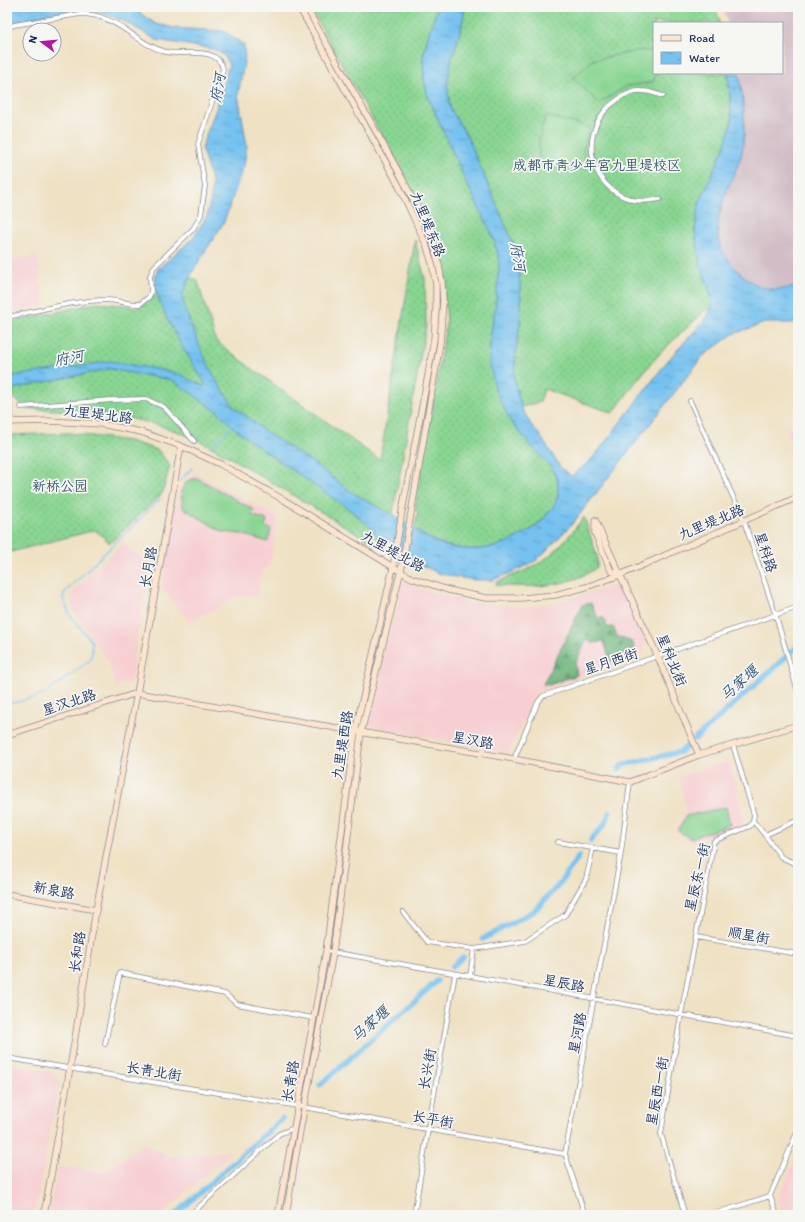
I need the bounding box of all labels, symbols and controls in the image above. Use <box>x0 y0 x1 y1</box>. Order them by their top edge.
north arrow <box>22 22 62 62</box>
legend <box>653 22 783 74</box>
text: Road <box>689 31 715 45</box>
text: N <box>26 34 40 45</box>
text: Water <box>689 51 720 65</box>
water label: 府河 <box>207 69 230 104</box>
park label: 成都市青少年宫九里堤校区 <box>513 157 681 174</box>
street label: 九里堤东路 <box>407 189 449 260</box>
water label: 府河 <box>507 241 530 276</box>
water label: 府河 <box>53 346 88 370</box>
street label: 九里堤北路 <box>62 402 134 427</box>
park label: 新桥公园 <box>32 478 88 495</box>
street label: 九里堤北路 <box>676 501 747 544</box>
street label: 九里堤北路 <box>358 527 427 576</box>
street label: 星科路 <box>751 530 780 575</box>
street label: 长月路 <box>136 545 161 589</box>
street label: 星科北街 <box>653 631 690 689</box>
street label: 星月西街 <box>582 645 640 678</box>
water label: 马家堰 <box>716 660 763 705</box>
street label: 星汉北路 <box>40 686 98 719</box>
street label: 九里堤西路 <box>329 709 356 781</box>
street label: 星汉路 <box>451 728 495 753</box>
street label: 星辰东一街 <box>681 841 714 913</box>
street label: 新泉路 <box>32 878 76 903</box>
street label: 顺星街 <box>727 923 771 948</box>
street label: 长和路 <box>66 930 89 974</box>
street label: 星辰路 <box>542 971 586 996</box>
water label: 马家堰 <box>347 1001 394 1046</box>
street label: 星河路 <box>565 1011 590 1055</box>
street label: 长兴街 <box>415 1047 440 1091</box>
street label: 星辰西一街 <box>643 1055 672 1127</box>
street label: 长青北街 <box>125 1059 183 1084</box>
street label: 长青路 <box>278 1059 303 1103</box>
street label: 长平街 <box>411 1107 455 1132</box>

